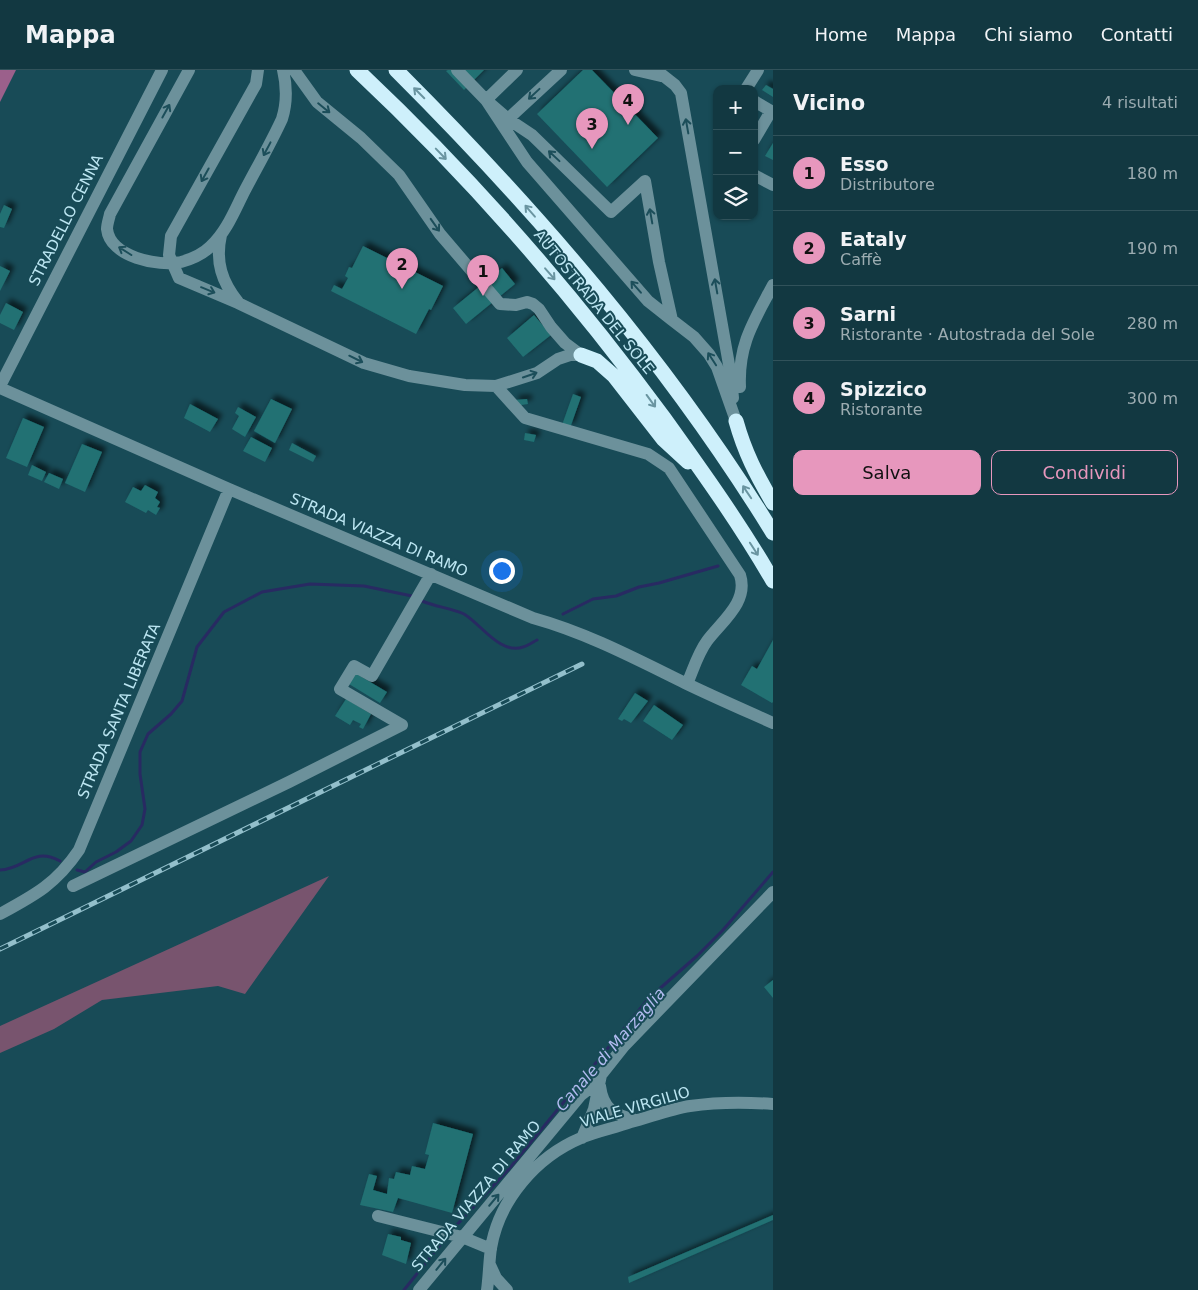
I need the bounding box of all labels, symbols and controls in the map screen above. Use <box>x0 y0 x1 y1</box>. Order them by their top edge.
text: Mappa <box>25 21 116 49</box>
text: Home <box>815 24 868 45</box>
text: Mappa <box>896 24 956 45</box>
text: Chi siamo <box>984 24 1073 45</box>
text: Contatti <box>1101 24 1173 45</box>
pin: 4 <box>612 84 644 125</box>
map controls <box>713 85 758 220</box>
button: + <box>713 85 758 130</box>
one-way arrow <box>413 87 425 99</box>
one-way arrow <box>528 89 541 100</box>
text: Vicino <box>793 91 865 115</box>
text: 4 risultati <box>1102 93 1178 112</box>
one-way arrow <box>317 103 330 114</box>
one-way arrow <box>162 105 172 119</box>
pin: 3 <box>576 108 608 149</box>
one-way arrow <box>682 118 692 134</box>
button: − <box>713 130 758 175</box>
one-way arrow <box>262 142 272 157</box>
one-way arrow <box>435 147 447 160</box>
one-way arrow <box>548 150 561 162</box>
street label: STRADELLO CENNA <box>25 151 107 289</box>
text: Esso <box>840 153 889 175</box>
text: 1 <box>803 164 815 183</box>
text: 180 m <box>1127 164 1178 183</box>
one-way arrow <box>200 168 210 182</box>
button: layers <box>713 175 758 220</box>
text: Distributore <box>840 175 935 194</box>
one-way arrow <box>525 204 536 217</box>
one-way arrow <box>646 208 656 224</box>
one-way arrow <box>430 218 440 232</box>
street label: AUTOSTRADA DEL SOLE <box>530 226 658 378</box>
text: Eataly <box>840 228 907 250</box>
text: 2 <box>803 239 815 258</box>
text: 190 m <box>1127 239 1178 258</box>
one-way arrow <box>119 246 133 256</box>
pin: 2 <box>386 248 418 289</box>
text: Caffè <box>840 250 882 269</box>
pin: 1 <box>467 255 499 296</box>
one-way arrow <box>545 267 556 280</box>
one-way arrow <box>710 278 720 294</box>
one-way arrow <box>630 281 641 294</box>
one-way arrow <box>201 287 216 296</box>
text: Sarni <box>840 303 896 325</box>
text: 3 <box>803 314 815 333</box>
text: 280 m <box>1127 314 1178 333</box>
text: Ristorante · Autostrada del Sole <box>840 325 1095 344</box>
one-way arrow <box>707 352 717 366</box>
one-way arrow <box>348 355 363 364</box>
one-way arrow <box>522 370 538 379</box>
text: Spizzico <box>840 378 927 400</box>
text: 4 <box>803 389 815 408</box>
text: 300 m <box>1127 389 1178 408</box>
one-way arrow <box>646 394 656 408</box>
text: Ristorante <box>840 400 923 419</box>
button: Salva <box>793 450 981 495</box>
button: Condividi <box>991 450 1178 495</box>
one-way arrow <box>742 485 752 499</box>
street label: STRADA VIAZZA DI RAMO <box>287 489 471 581</box>
one-way arrow <box>749 542 759 556</box>
your location <box>489 558 515 584</box>
street label: STRADA SANTA LIBERATA <box>74 620 165 802</box>
water label: Canale di Marzaglia <box>552 984 669 1115</box>
street label: VIALE VIRGILIO <box>578 1083 692 1131</box>
street label: STRADA VIAZZA DI RAMO <box>408 1117 544 1275</box>
one-way arrow <box>488 1193 499 1206</box>
one-way arrow <box>435 1257 446 1270</box>

